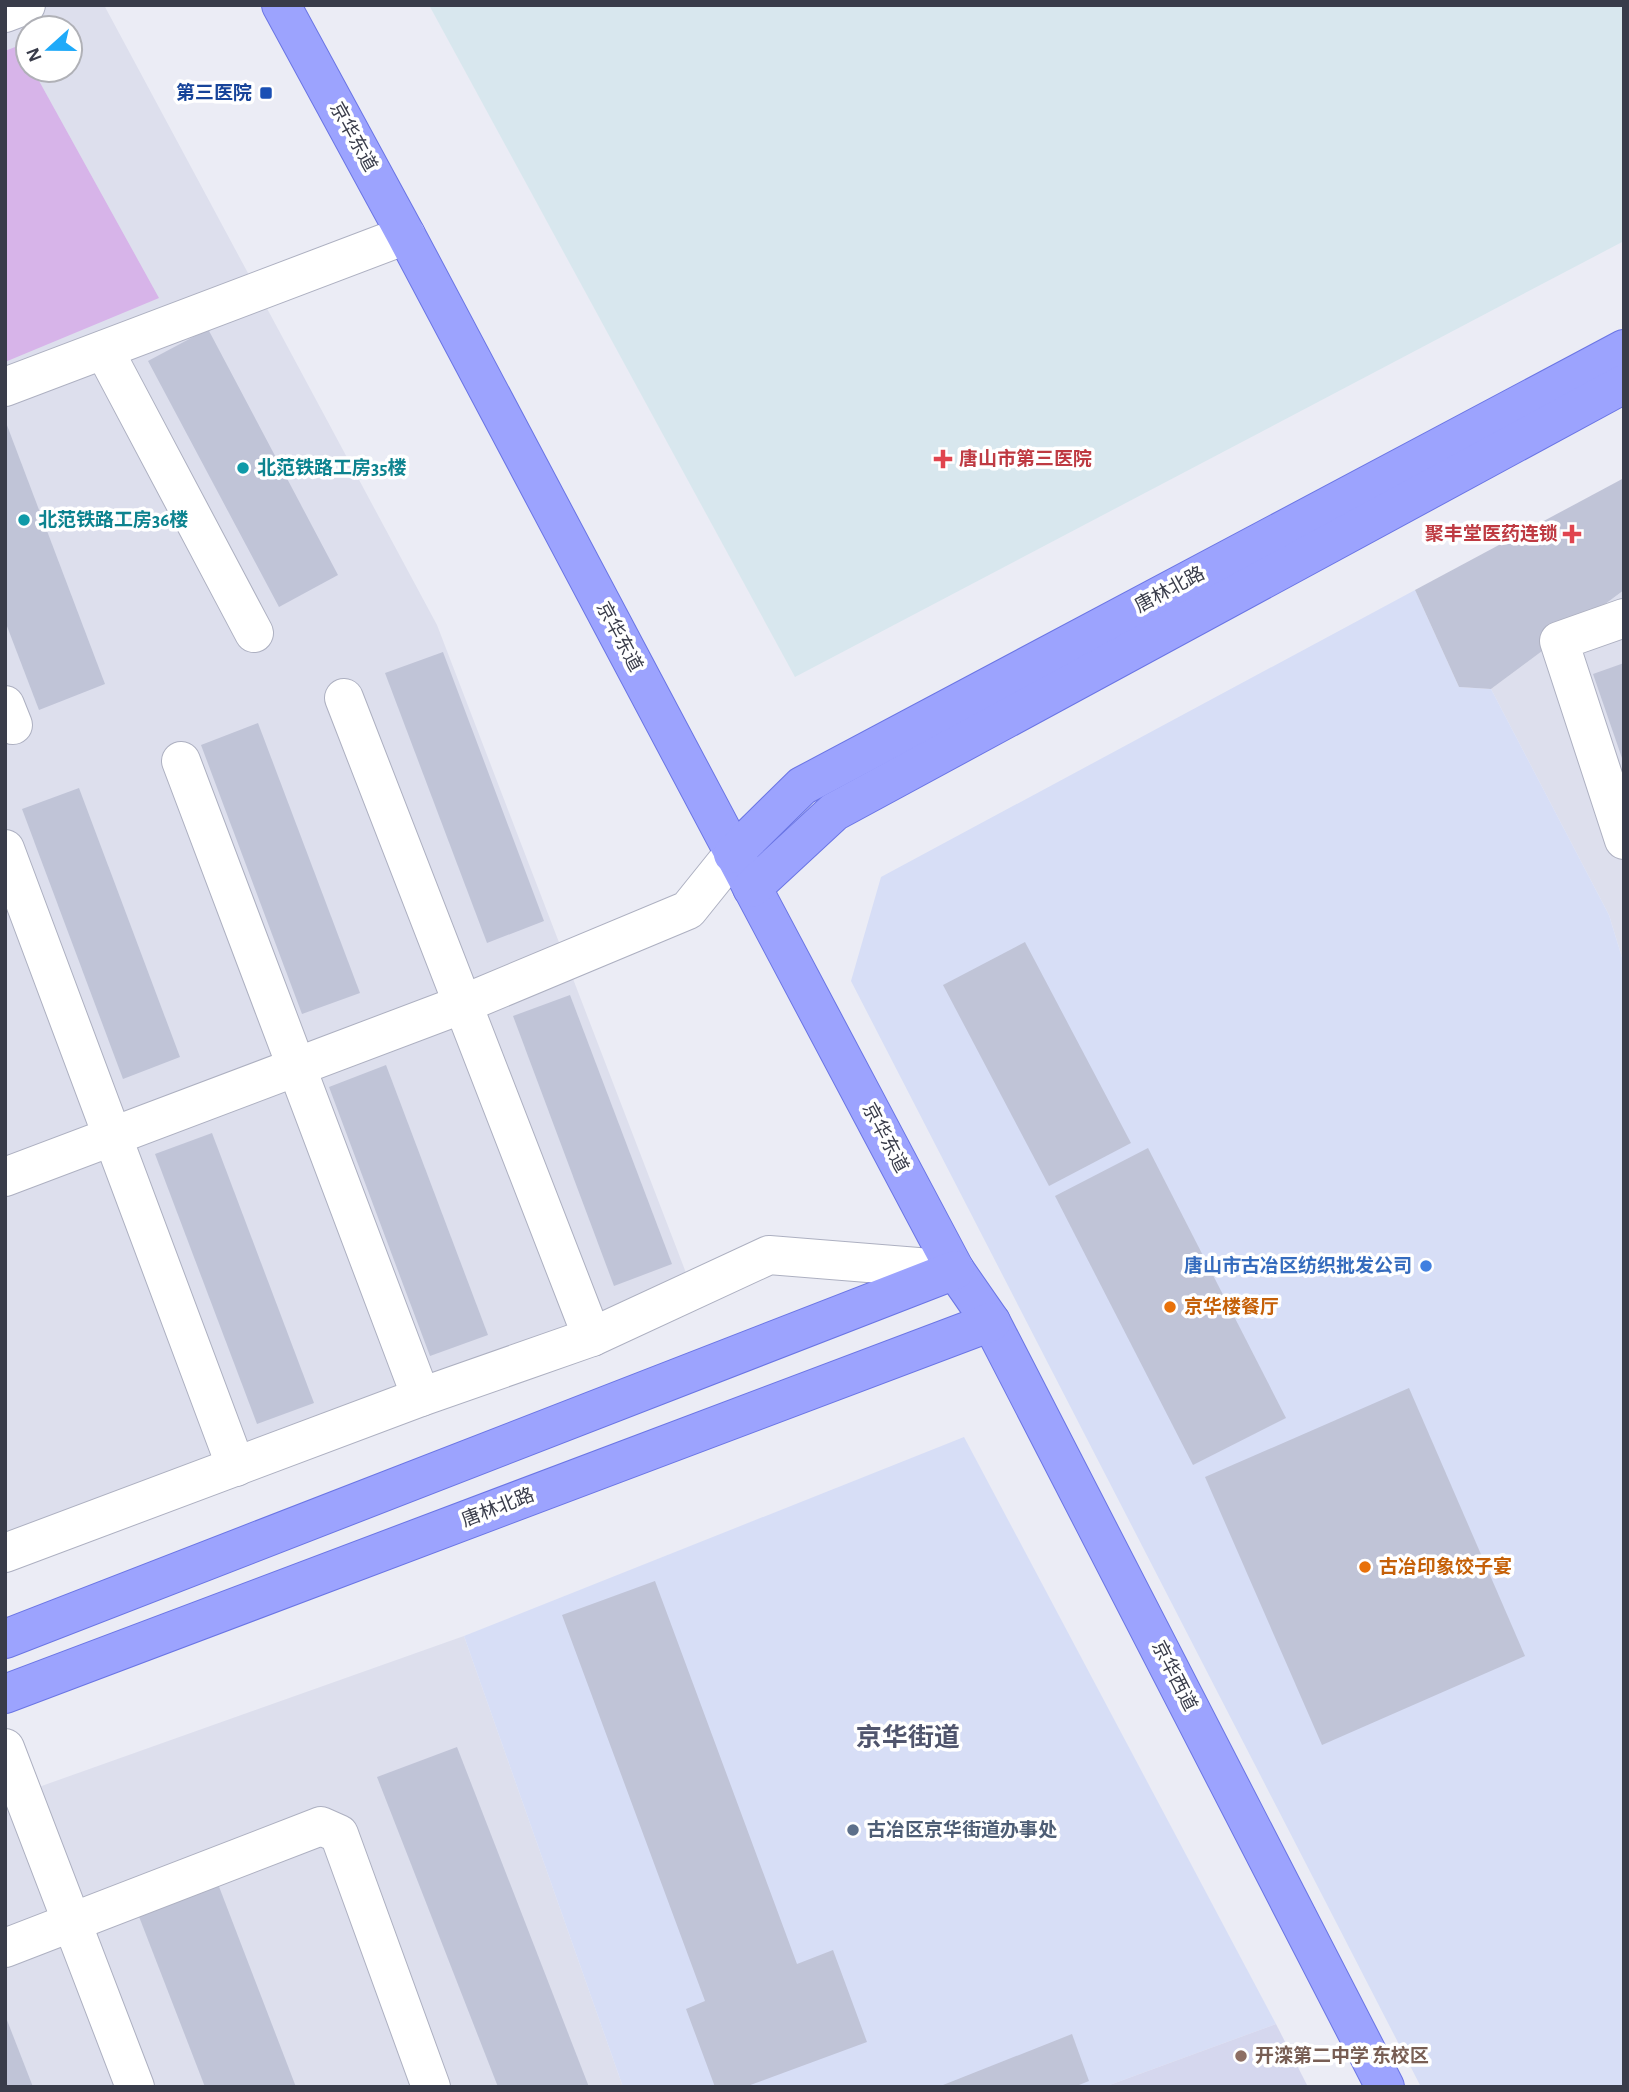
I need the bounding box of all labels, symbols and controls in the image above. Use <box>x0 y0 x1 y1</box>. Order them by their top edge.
north arrow <box>14 14 84 84</box>
text: N <box>23 45 46 64</box>
place label: 第三医院 <box>176 82 252 103</box>
marker: 第三医院 <box>258 85 274 101</box>
street label: 京华东道 <box>326 98 381 175</box>
place label: 唐山市第三医院 <box>959 448 1092 469</box>
marker: 唐山市第三医院 <box>933 449 953 469</box>
place label: 北范铁路工房35楼 <box>257 457 406 478</box>
marker: 北范铁路工房35楼 <box>235 460 251 476</box>
place label: 北范铁路工房36楼 <box>38 509 188 530</box>
marker: 北范铁路工房36楼 <box>16 512 32 528</box>
place label: 聚丰堂医药连锁 <box>1425 524 1558 544</box>
marker: 聚丰堂医药连锁 <box>1564 526 1580 542</box>
street label: 唐林北路 <box>1131 562 1208 616</box>
street label: 京华东道 <box>593 598 647 675</box>
street label: 京华东道 <box>859 1099 913 1176</box>
place label: 唐山市古冶区纺织批发公司 <box>1184 1255 1412 1276</box>
marker: 唐山市古冶区纺织批发公司 <box>1418 1258 1434 1274</box>
place label: 京华楼餐厅 <box>1184 1296 1279 1317</box>
marker: 京华楼餐厅 <box>1162 1299 1178 1315</box>
street label: 唐林北路 <box>458 1484 537 1530</box>
place label: 古冶印象饺子宴 <box>1379 1556 1512 1577</box>
marker: 古冶印象饺子宴 <box>1357 1559 1373 1575</box>
street label: 京华西道 <box>1148 1637 1201 1714</box>
district label: 京华街道 <box>856 1723 960 1751</box>
place label: 古冶区京华街道办事处 <box>867 1819 1057 1840</box>
marker: 古冶区京华街道办事处 <box>845 1822 861 1838</box>
place label: 开滦第二中学 东校区 <box>1255 2045 1429 2066</box>
marker: 开滦第二中学 东校区 <box>1233 2048 1249 2064</box>

